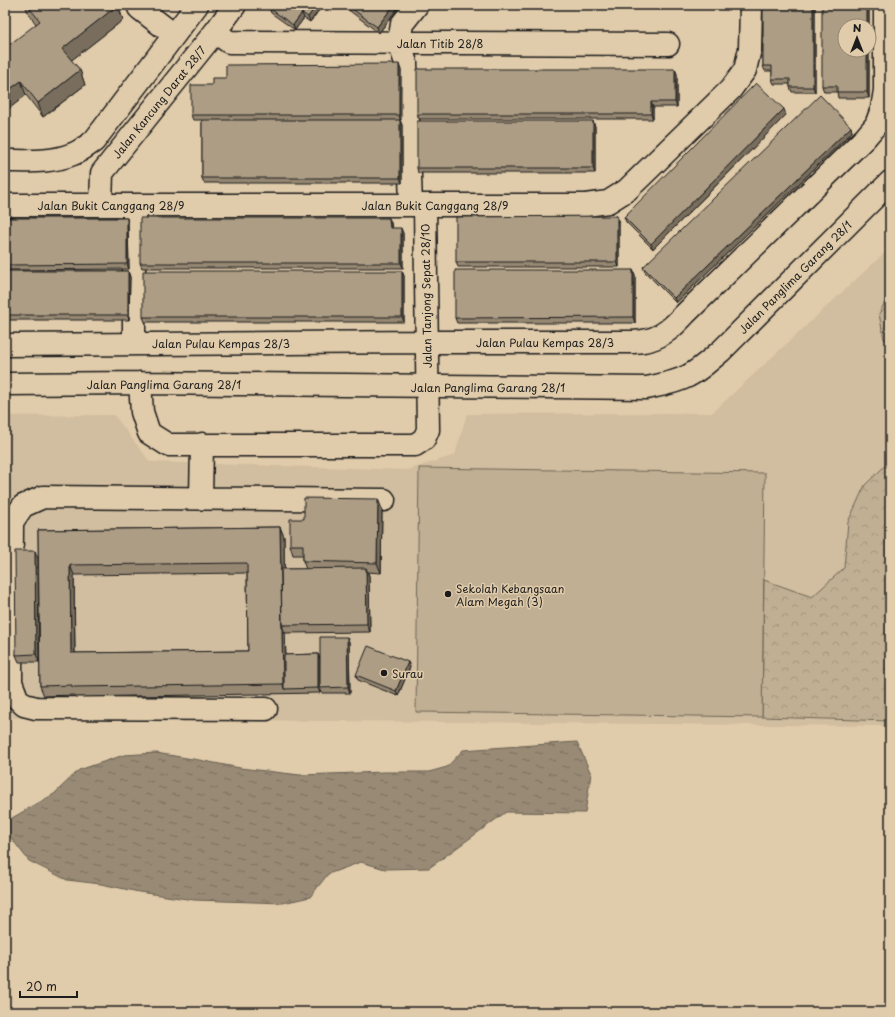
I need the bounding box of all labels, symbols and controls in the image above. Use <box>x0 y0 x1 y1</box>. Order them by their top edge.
north arrow <box>837 18 877 58</box>
text: N <box>853 19 862 36</box>
street label: Jalan Titib 28/8 <box>397 35 483 52</box>
street label: Jalan Kancung Darat 28/7 <box>108 42 210 162</box>
street label: Jalan Bukit Canggang 28/9 <box>38 197 184 214</box>
street label: Jalan Bukit Canggang 28/9 <box>362 197 508 214</box>
street label: Jalan Panglima Garang 28/1 <box>734 216 856 338</box>
street label: Jalan Tanjong Sepat 28/10 <box>416 224 436 368</box>
street label: Jalan Pulau Kempas 28/3 <box>476 334 614 351</box>
street label: Jalan Pulau Kempas 28/3 <box>152 335 290 352</box>
street label: Jalan Panglima Garang 28/1 <box>87 376 241 393</box>
street label: Jalan Panglima Garang 28/1 <box>411 379 565 396</box>
place label: Sekolah Kebangsaan Alam Megah (3) <box>456 580 564 610</box>
marker: Sekolah Kebangsaan Alam Megah (3) <box>443 589 453 599</box>
place label: Surau <box>392 665 423 682</box>
marker: Surau <box>379 668 389 678</box>
scale bar <box>20 973 77 999</box>
text: 20 m <box>26 977 57 995</box>

